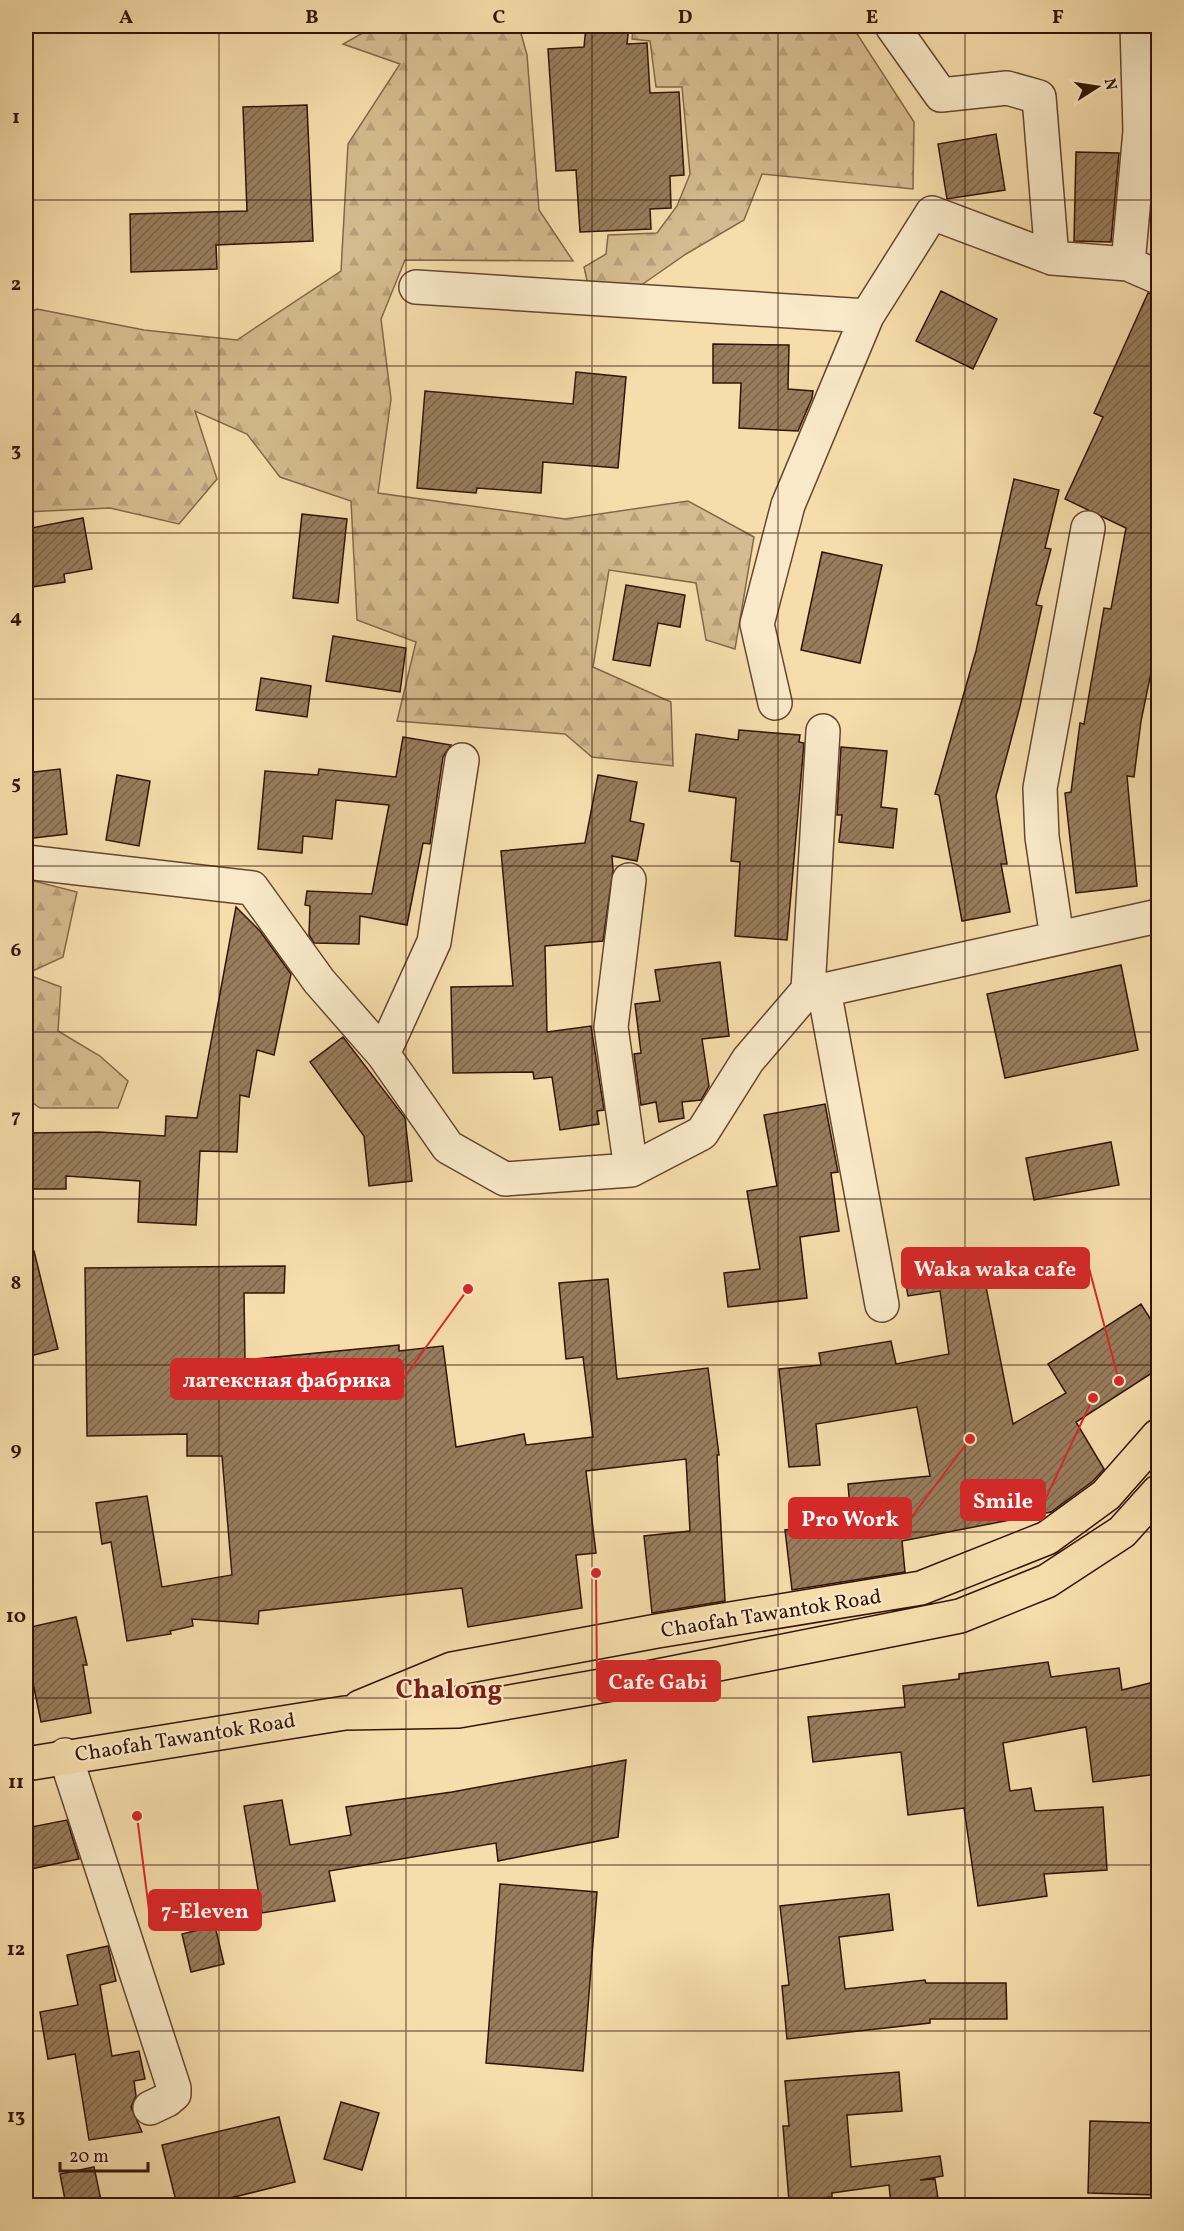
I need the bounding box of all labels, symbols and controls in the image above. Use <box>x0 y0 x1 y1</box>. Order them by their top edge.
text: A <box>119 4 133 32</box>
text: B <box>305 4 319 32</box>
text: C <box>493 4 506 32</box>
text: D <box>678 4 692 32</box>
text: E <box>866 4 878 32</box>
text: F <box>1052 4 1064 32</box>
north arrow <box>1067 57 1127 117</box>
text: N <box>1098 76 1122 93</box>
text: 1 <box>12 104 20 132</box>
text: 2 <box>11 271 21 299</box>
text: 3 <box>11 437 21 465</box>
text: 4 <box>10 604 22 632</box>
text: 5 <box>11 770 21 798</box>
text: 6 <box>11 937 22 965</box>
text: 7 <box>11 1103 21 1131</box>
callout: Waka waka cafe <box>902 1248 1089 1288</box>
text: Waka waka cafe <box>914 1255 1076 1286</box>
text: 8 <box>11 1270 21 1298</box>
callout: латексная фабрика <box>171 1359 403 1399</box>
text: латексная фабрика <box>183 1366 391 1397</box>
text: 9 <box>10 1436 22 1464</box>
callout: Smile <box>961 1480 1045 1520</box>
text: Smile <box>973 1487 1033 1518</box>
callout: Pro Work <box>789 1498 911 1538</box>
text: Pro Work <box>801 1505 899 1536</box>
street label: Chaofah Tawantok Road <box>659 1583 884 1646</box>
text: 10 <box>6 1603 26 1631</box>
callout: Cafe Gabi <box>597 1661 720 1701</box>
text: Cafe Gabi <box>608 1668 708 1699</box>
district label: Chalong <box>396 1672 503 1710</box>
street label: Chaofah Tawantok Road <box>73 1707 298 1770</box>
text: 11 <box>8 1769 24 1797</box>
callout: 7-Eleven <box>149 1890 261 1930</box>
text: 7-Eleven <box>161 1897 249 1928</box>
text: 12 <box>7 1936 25 1964</box>
text: 13 <box>7 2103 25 2131</box>
scale bar <box>60 2135 148 2173</box>
text: 20 m <box>69 2145 109 2170</box>

